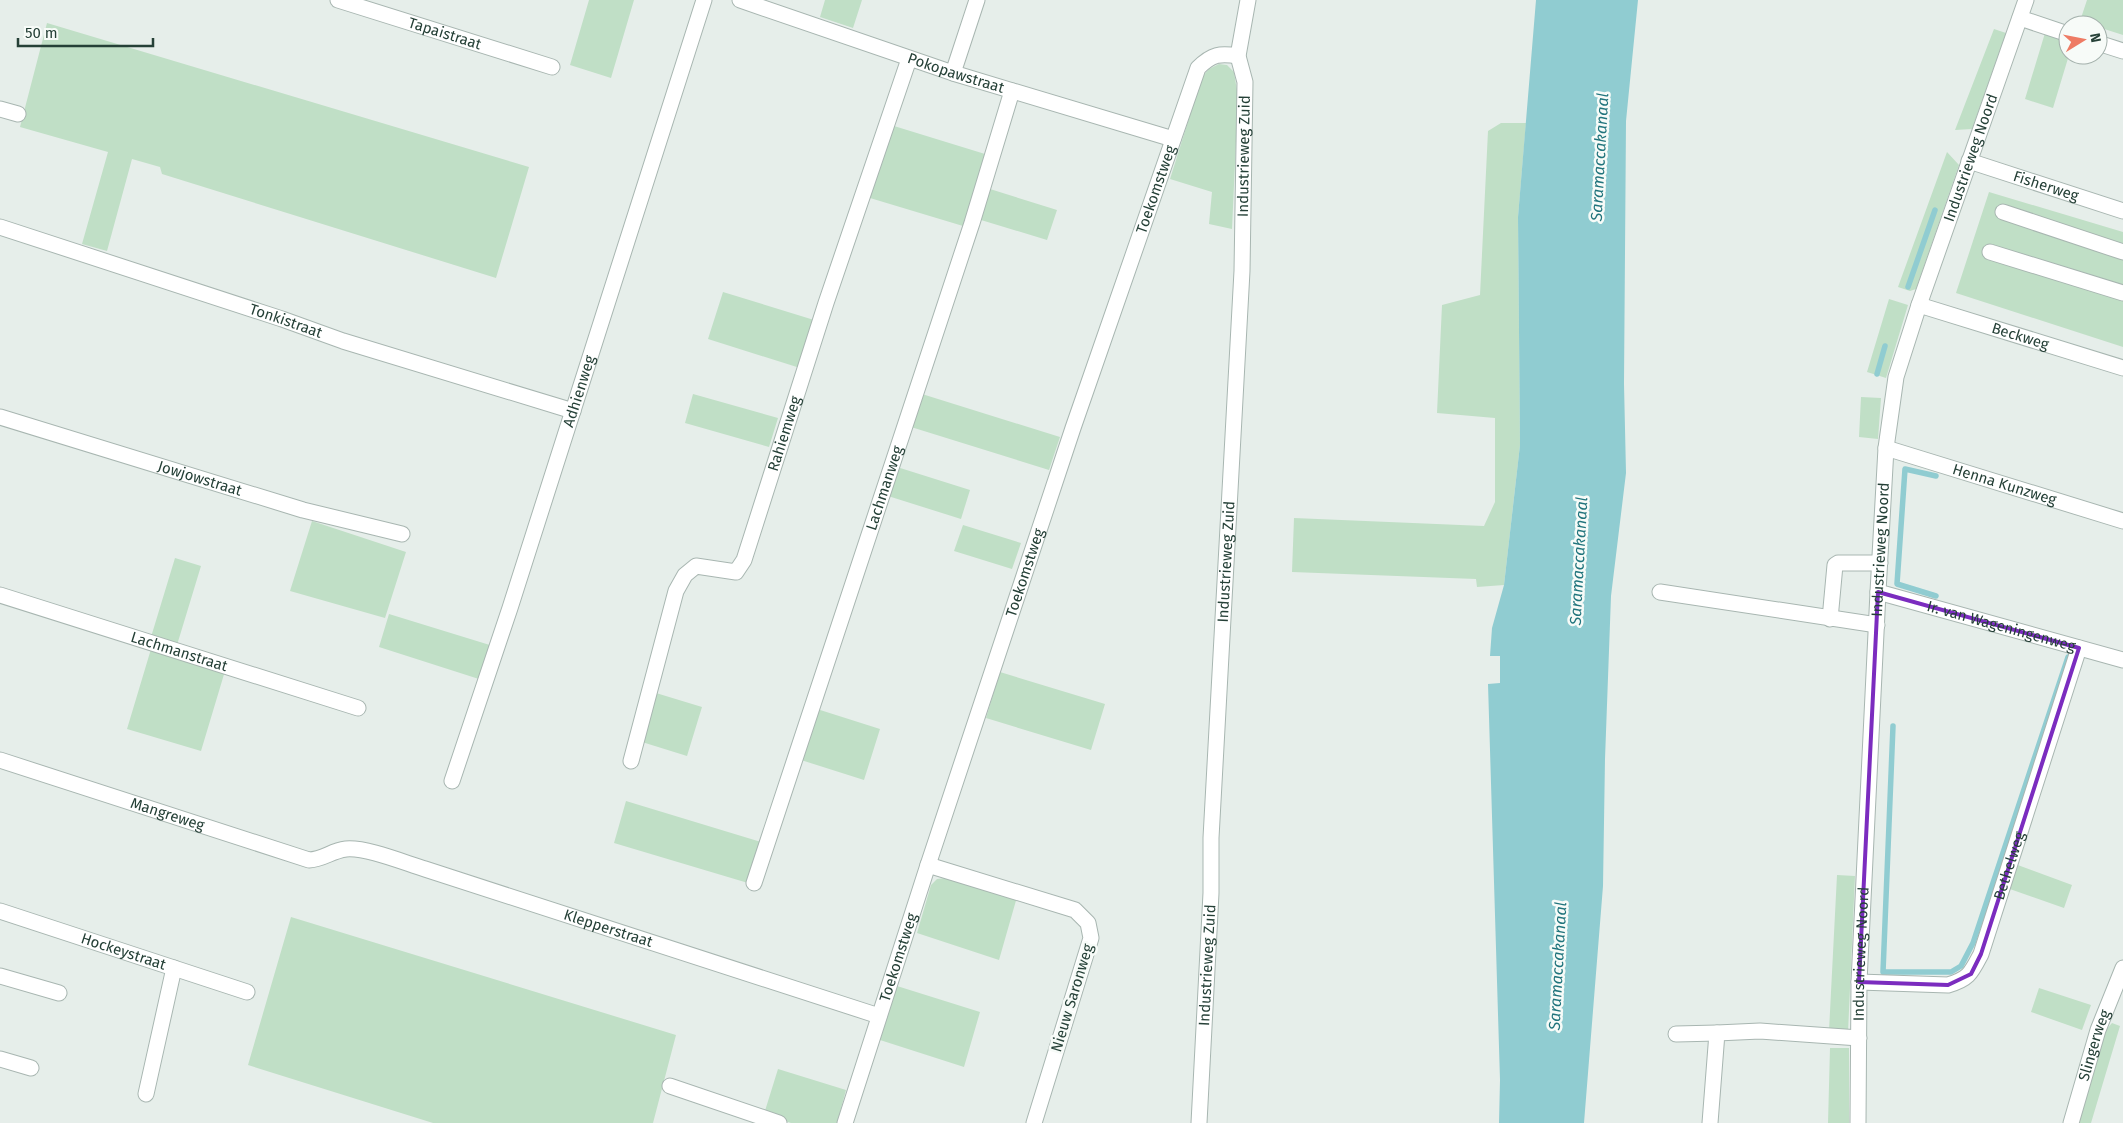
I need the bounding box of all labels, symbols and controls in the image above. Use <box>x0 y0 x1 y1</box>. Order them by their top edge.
street label: Tapaistraat <box>406 14 484 54</box>
scale bar <box>18 15 152 47</box>
north arrow <box>2058 15 2108 65</box>
text: 50 m <box>25 24 58 42</box>
text: N <box>2086 32 2104 44</box>
street label: Pokopawstraat <box>905 49 1007 97</box>
street label: Industrieweg Noord <box>1940 91 2001 224</box>
water label: Saramaccakanaal <box>1587 92 1612 223</box>
street label: Industrieweg Zuid <box>1234 95 1254 217</box>
street label: Toekomstweg <box>1132 143 1180 236</box>
street label: Fisherweg <box>2011 167 2081 205</box>
street label: Tonkistraat <box>247 300 325 342</box>
street label: Beckweg <box>1989 319 2051 354</box>
street label: Adhienweg <box>559 353 599 429</box>
street label: Rahiemweg <box>764 394 805 473</box>
street label: Lachmanweg <box>862 443 907 533</box>
street label: Jowjowstraat <box>155 457 245 500</box>
street label: Henna Kunzweg <box>1950 460 2059 509</box>
street label: Industrieweg Noord <box>1868 482 1893 617</box>
water label: Saramaccakanaal <box>1566 496 1591 627</box>
street label: Industrieweg Zuid <box>1214 500 1238 623</box>
street label: Toekomstweg <box>1002 526 1048 619</box>
street label: Ir. van Wageningenweg <box>1925 597 2078 655</box>
street label: Lachmanstraat <box>129 628 231 675</box>
street label: Mangreweg <box>128 794 207 835</box>
street label: Bethelweg <box>1990 829 2029 902</box>
street label: Industrieweg Noord <box>1850 886 1873 1021</box>
water label: Saramaccakanaal <box>1545 901 1570 1032</box>
street label: Industrieweg Zuid <box>1195 904 1219 1027</box>
street label: Klepperstraat <box>562 906 655 951</box>
street label: Toekomstweg <box>876 911 921 1004</box>
street label: Hockeystraat <box>79 929 169 974</box>
street label: Nieuw Saronweg <box>1047 942 1097 1054</box>
street label: Slingerweg <box>2075 1007 2114 1083</box>

